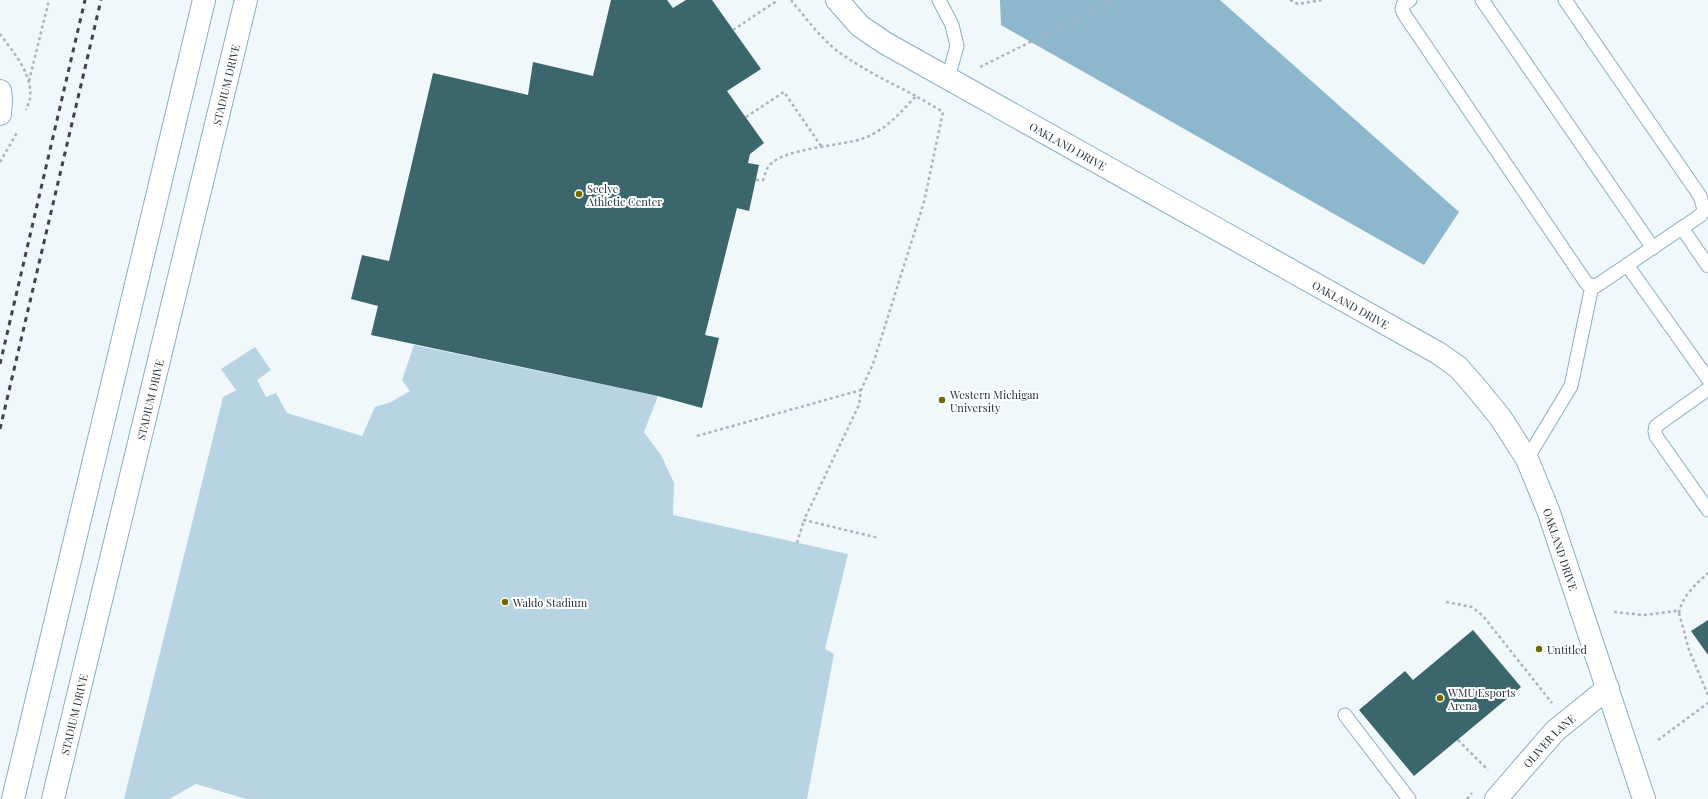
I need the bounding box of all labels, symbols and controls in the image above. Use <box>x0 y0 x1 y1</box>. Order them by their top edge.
street label: STADIUM DRIVE <box>209 42 243 127</box>
street label: OAKLAND DRIVE <box>1027 118 1110 173</box>
place label: Seelye Athletic Center <box>586 181 662 209</box>
marker: Seelye Athletic Center <box>574 189 584 199</box>
street label: OAKLAND DRIVE <box>1310 277 1392 332</box>
street label: STADIUM DRIVE <box>132 357 167 442</box>
place label: Western Michigan University <box>949 387 1039 415</box>
marker: Western Michigan University <box>937 395 947 405</box>
street label: OAKLAND DRIVE <box>1540 506 1582 593</box>
place label: Waldo Stadium <box>512 595 587 610</box>
marker: Waldo Stadium <box>500 597 510 607</box>
place label: Untitled <box>1547 642 1588 657</box>
marker: Untitled <box>1534 644 1544 654</box>
street label: STADIUM DRIVE <box>56 672 91 756</box>
place label: WMU Esports Arena <box>1447 685 1516 713</box>
marker: WMU Esports Arena <box>1435 693 1445 703</box>
street label: OLIVER LANE <box>1519 710 1578 770</box>

